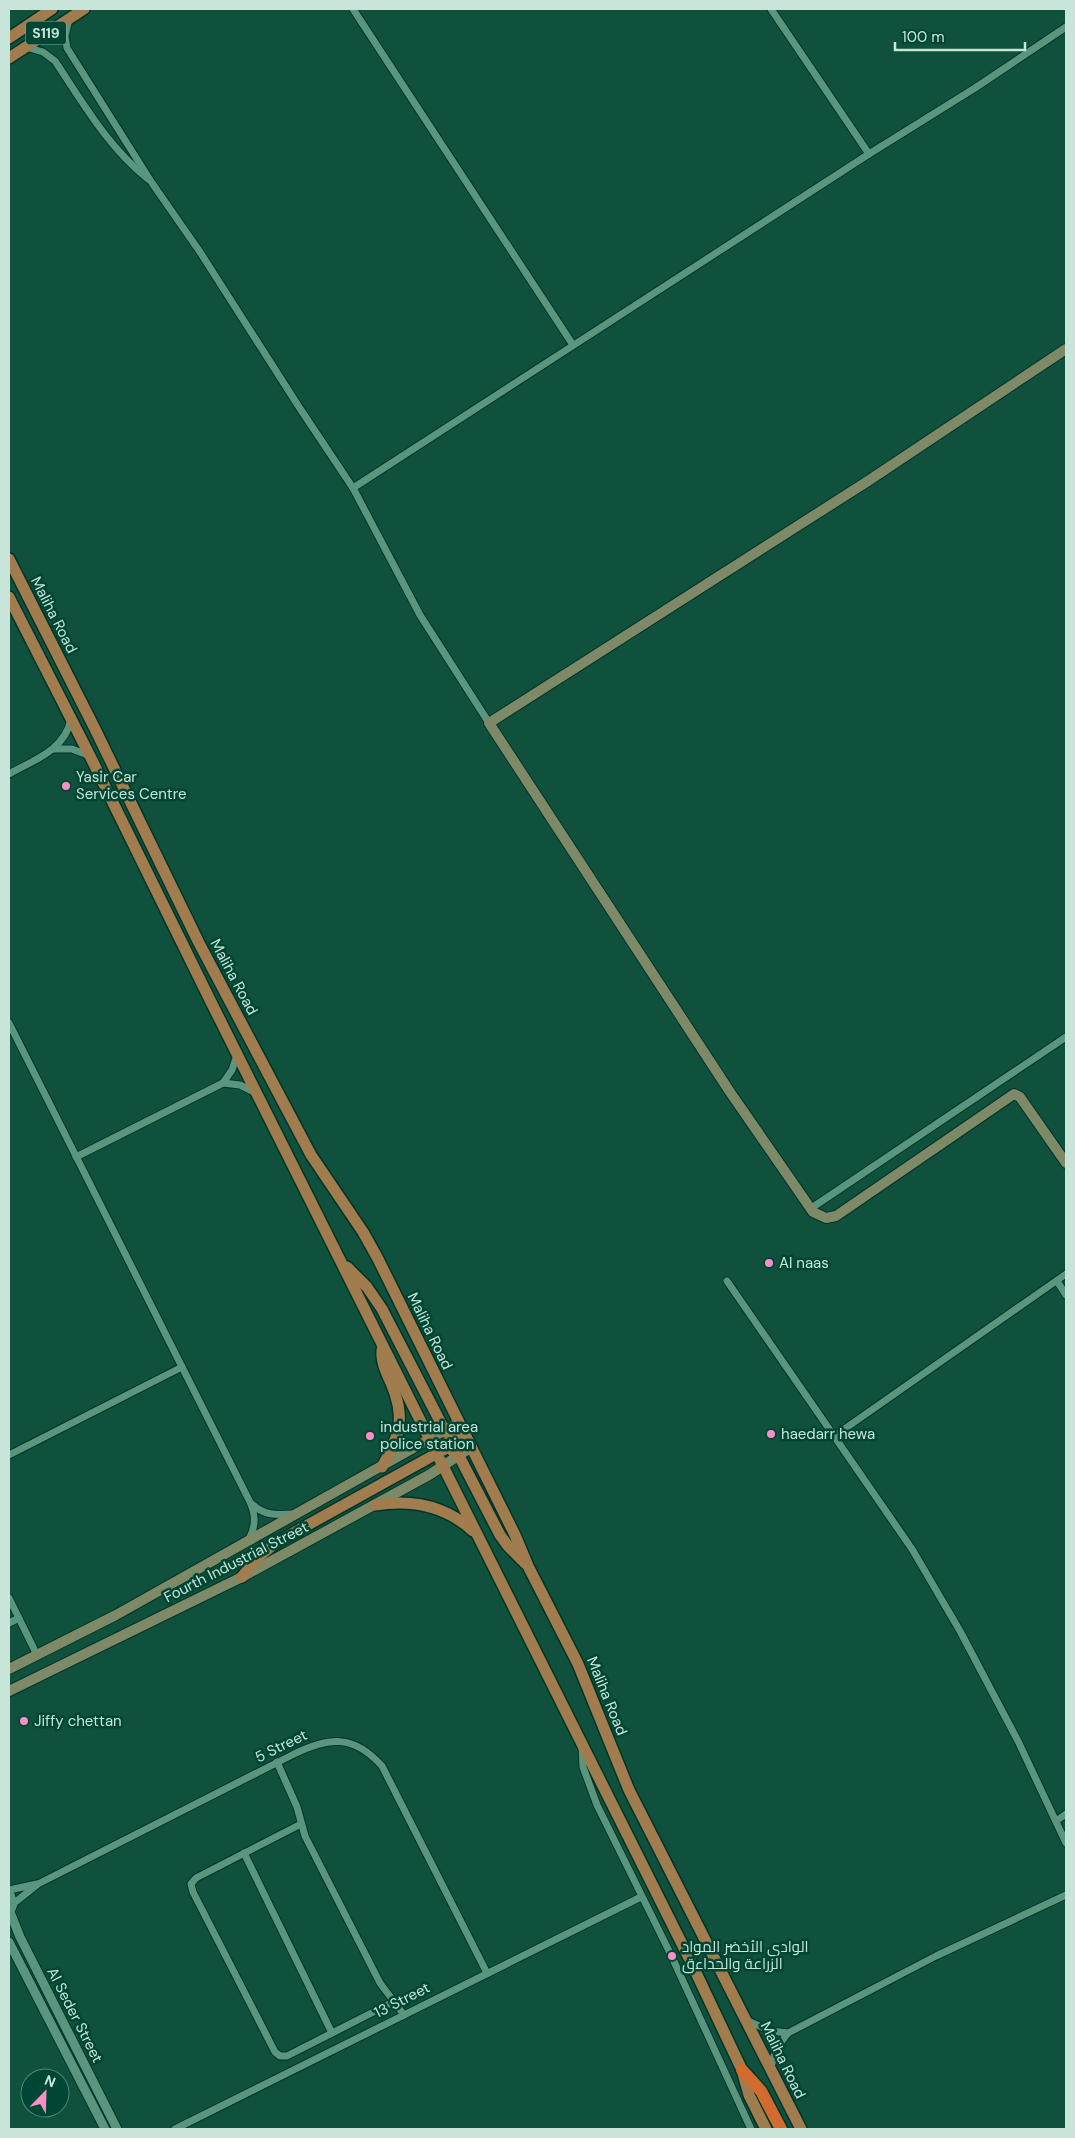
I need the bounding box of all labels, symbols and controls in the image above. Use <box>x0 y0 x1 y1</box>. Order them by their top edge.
scale bar <box>895 20 1025 52</box>
road number: S119 <box>26 22 66 44</box>
text: 100 m <box>902 27 945 47</box>
street label: Maliha Road <box>26 573 82 657</box>
place label: Yasir Car Services Centre <box>76 767 186 804</box>
marker: Yasir Car Services Centre <box>60 780 72 792</box>
street label: Maliha Road <box>206 935 262 1019</box>
place label: Al naas <box>779 1253 829 1273</box>
marker: Al naas <box>763 1257 775 1269</box>
street label: Maliha Road <box>403 1289 457 1373</box>
place label: industrial area police station <box>380 1417 478 1454</box>
place label: haedarr hewa <box>781 1424 875 1444</box>
marker: haedarr hewa <box>765 1428 777 1440</box>
marker: industrial area police station <box>364 1430 376 1442</box>
street label: Fourth Industrial Street <box>160 1517 312 1607</box>
street label: Maliha Road <box>582 1654 632 1738</box>
place label: Jiffy chettan <box>34 1711 122 1731</box>
marker: Jiffy chettan <box>18 1715 30 1727</box>
street label: 5 Street <box>252 1725 310 1767</box>
place label: الوادى الأخضر المواد الزراعة والحداءق <box>682 1937 809 1974</box>
marker: الوادى الأخضر المواد الزراعة والحداءق <box>666 1950 678 1962</box>
street label: Al Seder Street <box>42 1964 108 2066</box>
street label: 13 Street <box>371 1977 433 2023</box>
street label: Maliha Road <box>756 2018 810 2102</box>
north arrow <box>20 2068 70 2118</box>
text: N <box>42 2071 58 2091</box>

